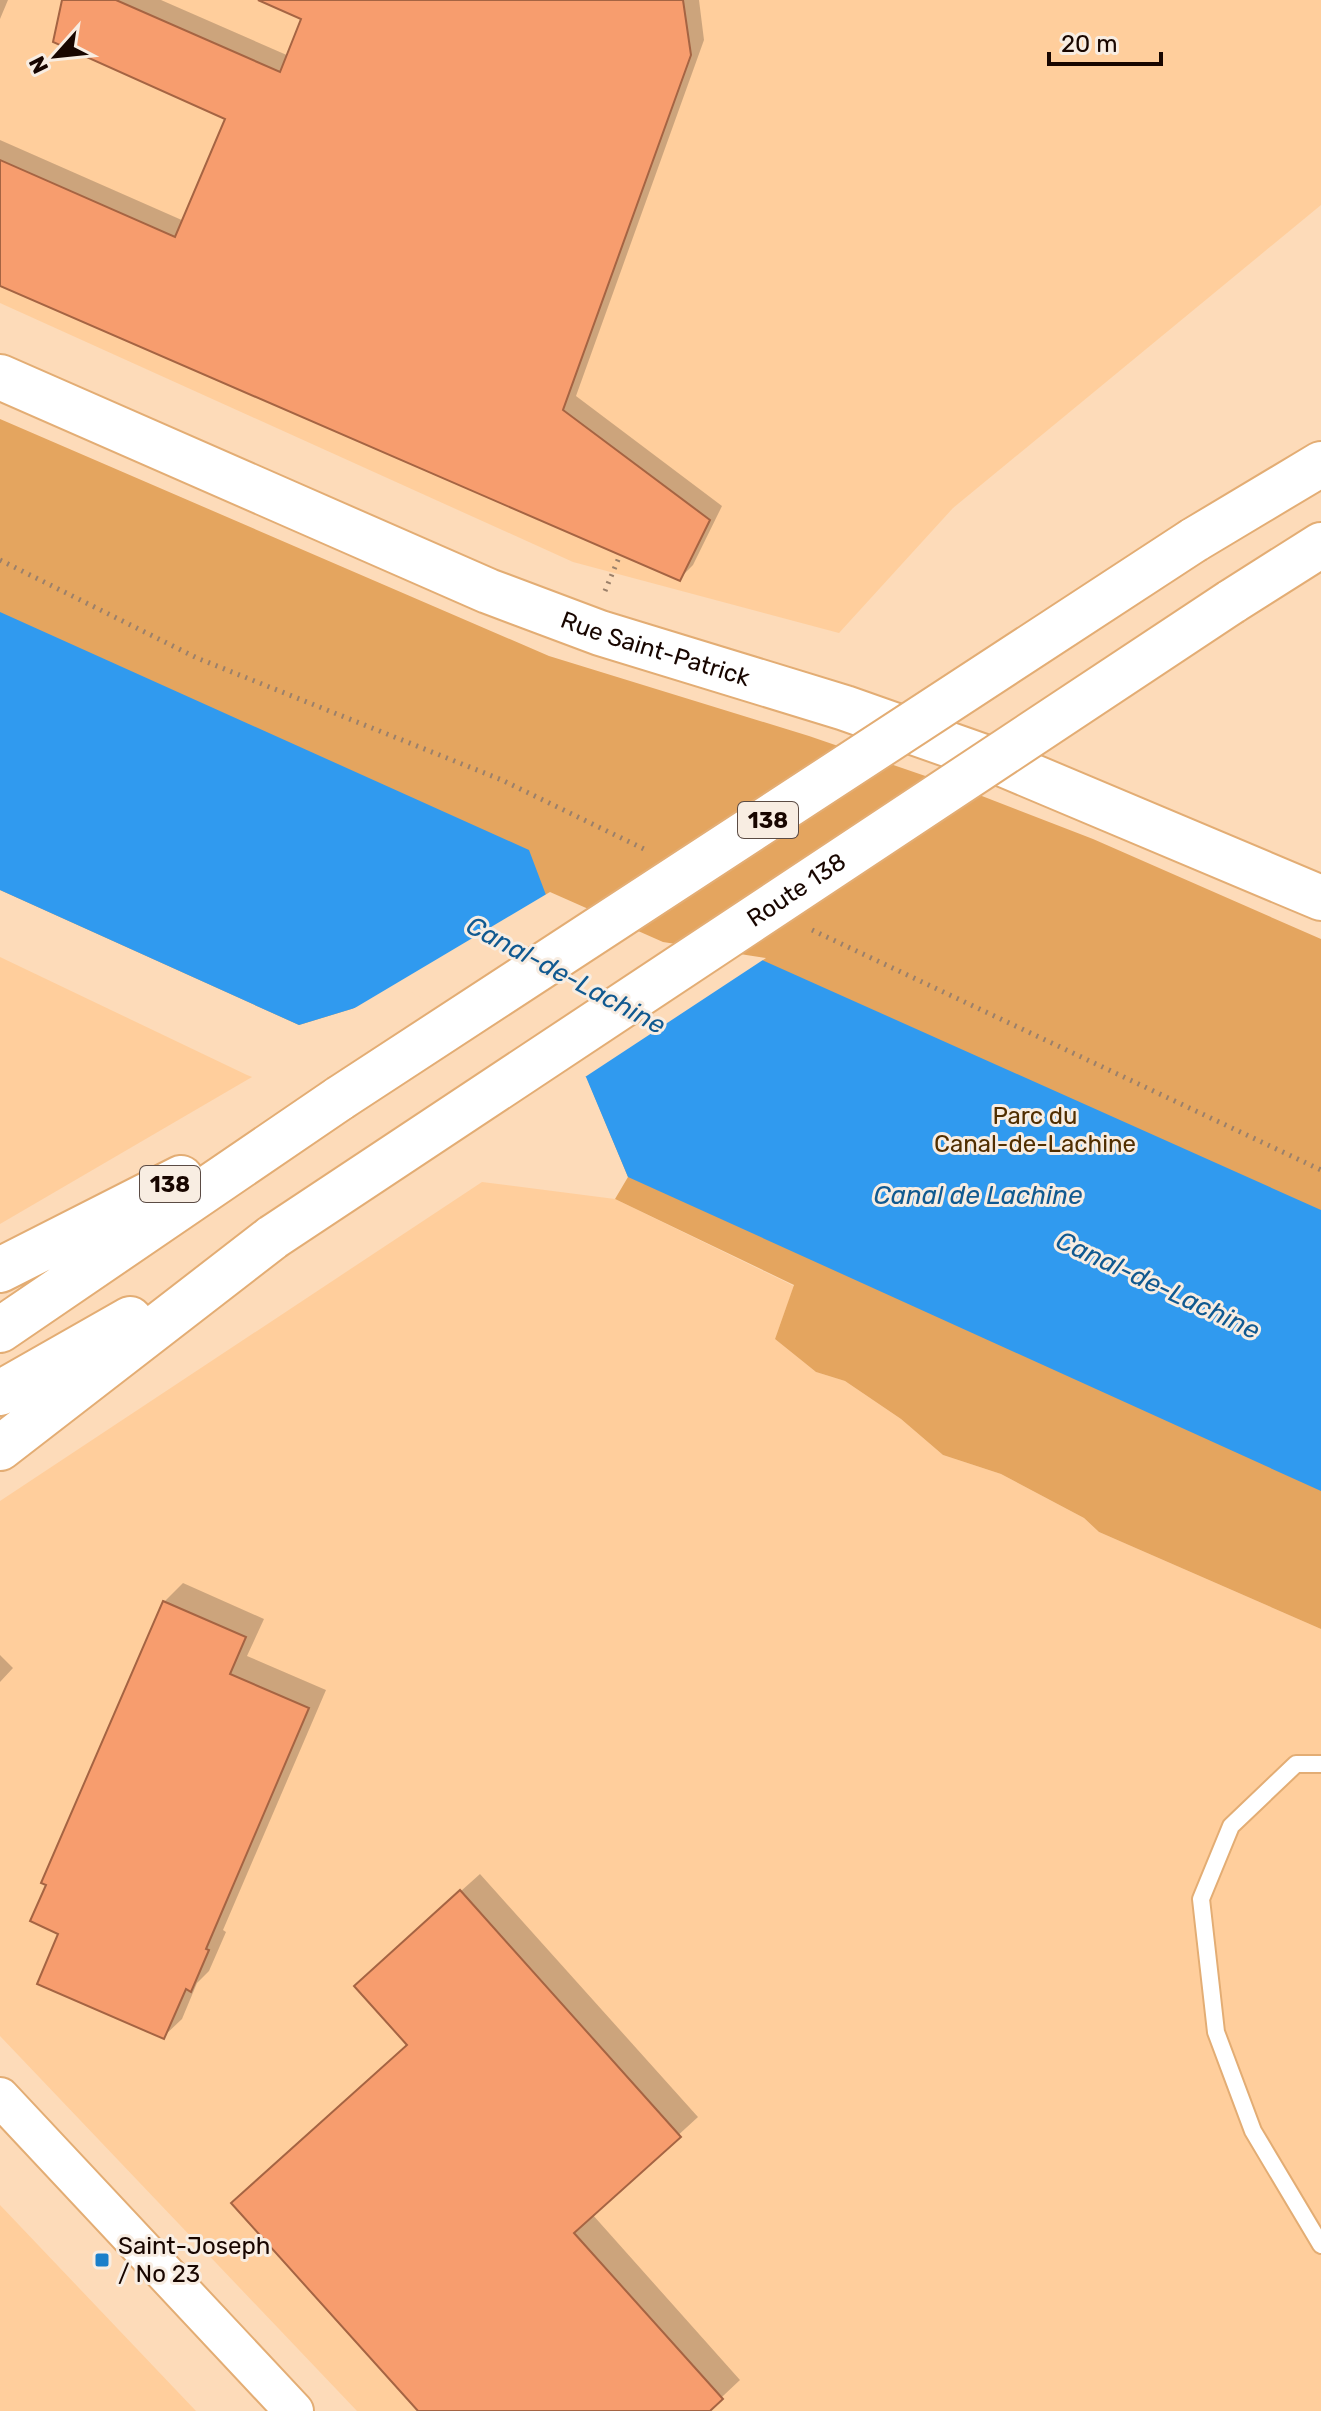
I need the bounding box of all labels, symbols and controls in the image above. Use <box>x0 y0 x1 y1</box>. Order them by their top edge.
north arrow <box>16 16 96 96</box>
scale bar <box>1049 16 1161 66</box>
text: 20 m <box>1061 30 1118 58</box>
text: N <box>23 52 54 78</box>
street label: Rue Saint-Patrick <box>557 606 754 692</box>
road number: 138 <box>738 802 798 838</box>
street label: Route 138 <box>742 847 851 933</box>
water label: Canal-de-Lachine <box>461 910 671 1041</box>
park label: Parc du Canal-de-Lachine <box>934 1102 1136 1158</box>
road number: 138 <box>140 1166 200 1202</box>
water label: Canal de Lachine <box>873 1180 1083 1211</box>
water label: Canal-de-Lachine <box>1051 1225 1265 1346</box>
place label: Saint-Joseph / No 23 <box>118 2232 270 2288</box>
marker: Saint-Joseph / No 23 <box>93 2251 111 2269</box>

